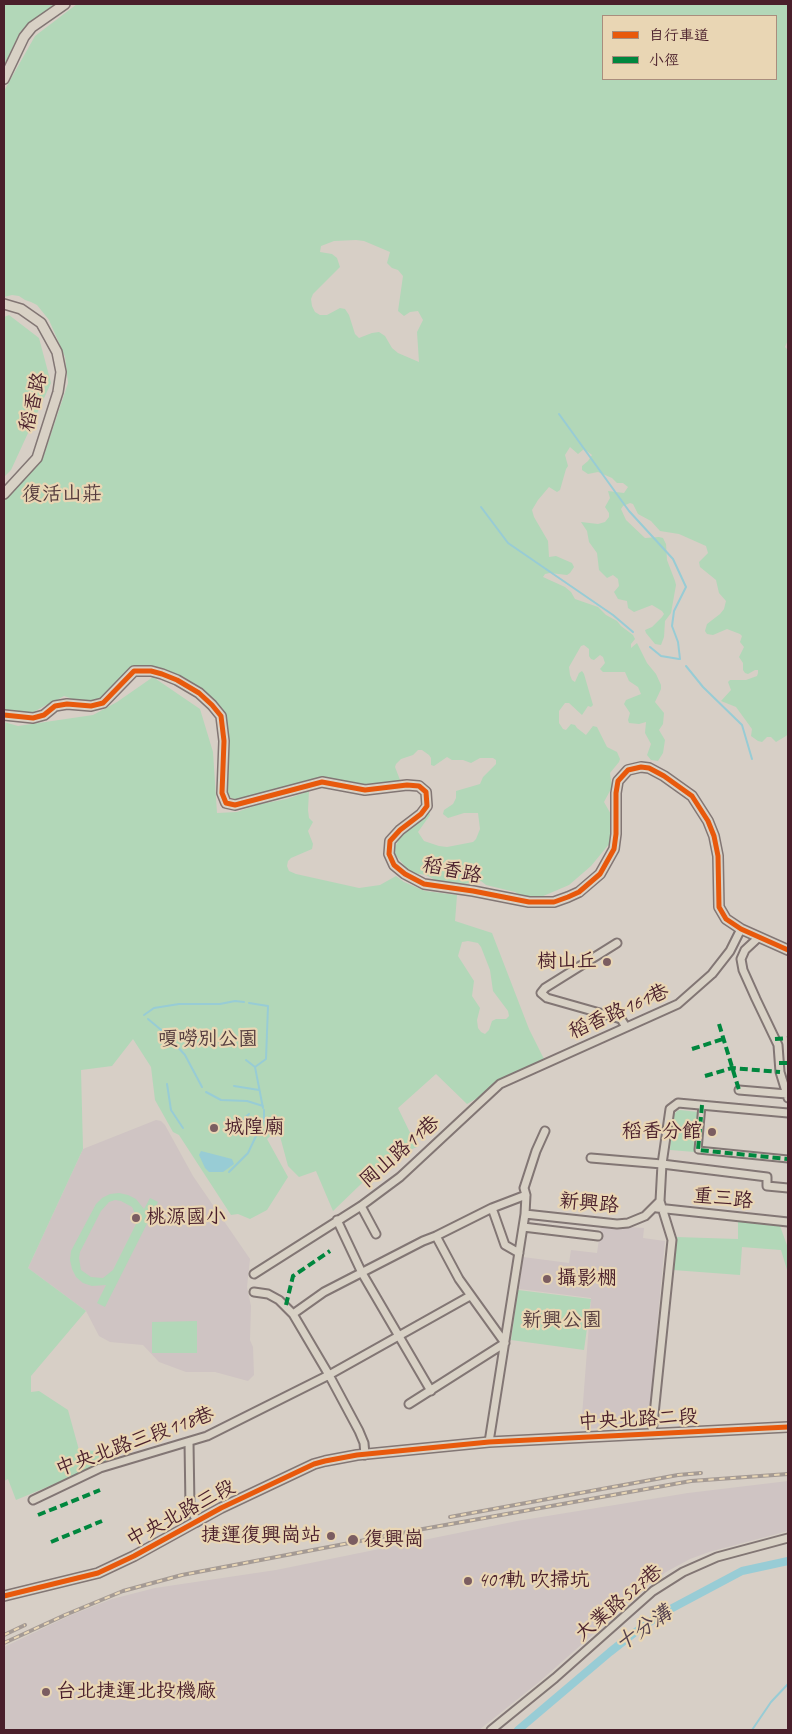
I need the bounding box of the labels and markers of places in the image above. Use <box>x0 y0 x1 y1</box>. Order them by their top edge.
place label: 樹山丘 <box>537 950 597 974</box>
marker: 樹山丘 <box>601 956 613 968</box>
place label: 城隍廟 <box>224 1116 284 1140</box>
place label: 稻香分館 <box>622 1120 702 1144</box>
marker: 城隍廟 <box>208 1122 220 1134</box>
marker: 稻香分館 <box>706 1126 718 1138</box>
place label: 桃源國小 <box>146 1206 226 1230</box>
marker: 桃源國小 <box>130 1212 142 1224</box>
place label: 攝影棚 <box>557 1267 617 1291</box>
marker: 攝影棚 <box>541 1273 553 1285</box>
place label: 捷運復興崗站 <box>201 1524 321 1548</box>
place label: 復興崗 <box>364 1528 424 1552</box>
marker: 捷運復興崗站 <box>325 1530 337 1542</box>
marker: 復興崗 <box>346 1533 360 1547</box>
place label: 401軌 吹掃坑 <box>478 1569 590 1593</box>
marker: 401軌 吹掃坑 <box>462 1575 474 1587</box>
place label: 台北捷運北投機廠 <box>56 1680 216 1704</box>
marker: 台北捷運北投機廠 <box>40 1686 52 1698</box>

